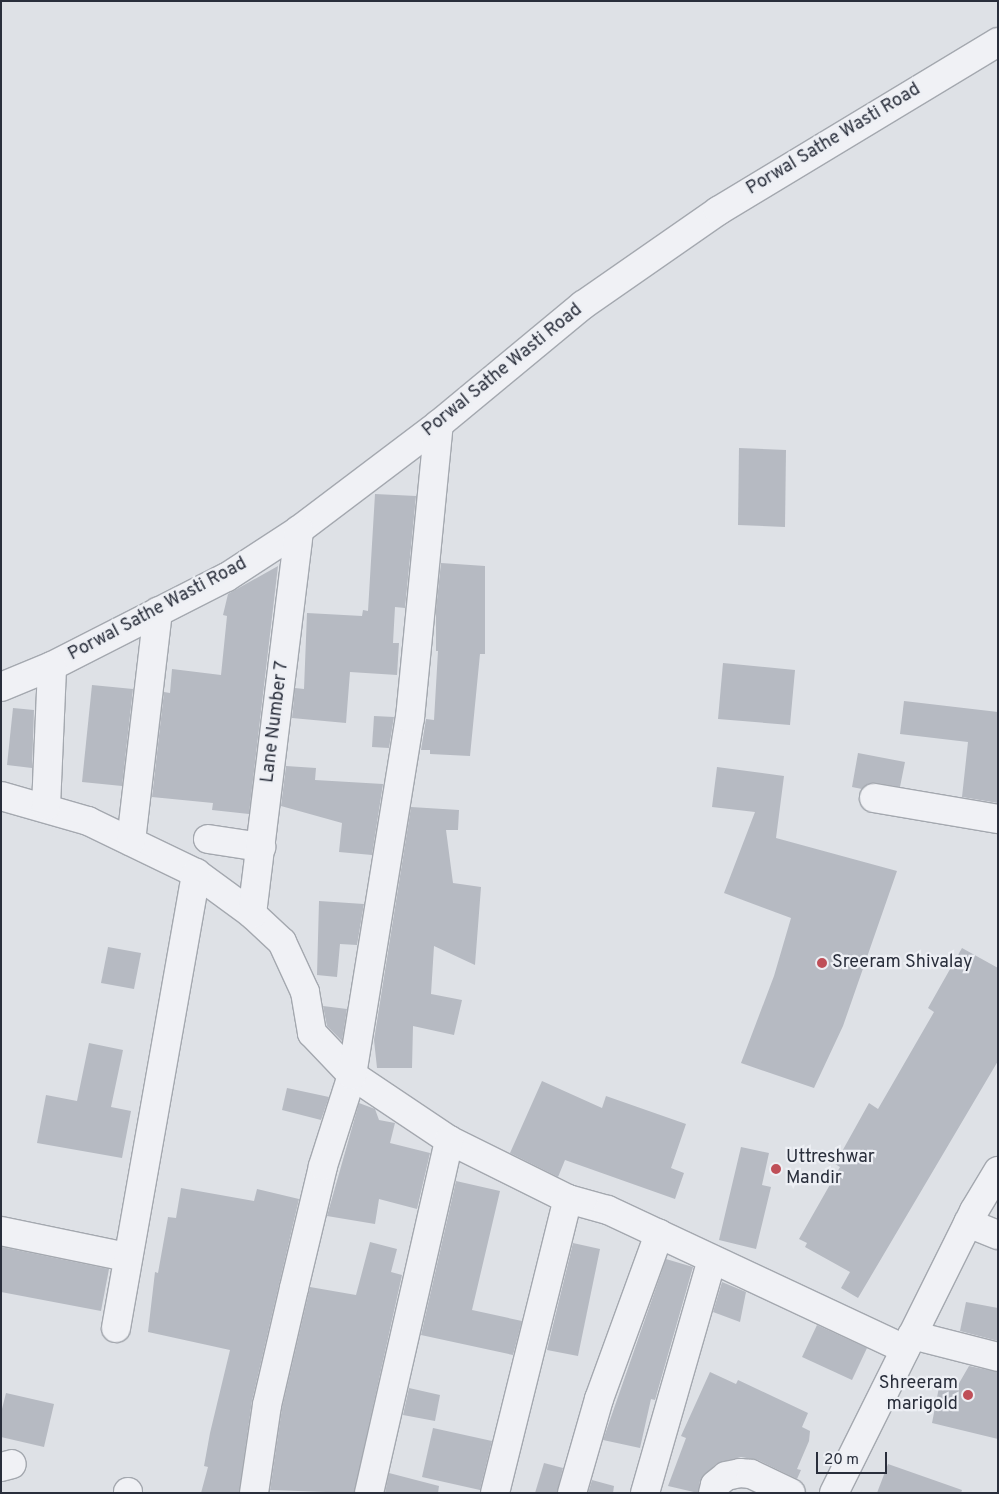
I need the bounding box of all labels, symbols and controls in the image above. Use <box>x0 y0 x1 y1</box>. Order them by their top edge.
street label: Porwal Sathe Wasti Road <box>743 79 925 201</box>
street label: Porwal Sathe Wasti Road <box>419 300 587 442</box>
street label: Porwal Sathe Wasti Road <box>65 554 251 666</box>
street label: Lane Number 7 <box>258 660 294 784</box>
place label: Sreeram Shivalay <box>832 952 973 974</box>
marker: Sreeram Shivalay <box>816 957 828 969</box>
place label: Uttreshwar Mandir <box>786 1148 875 1190</box>
marker: Uttreshwar Mandir <box>770 1163 782 1175</box>
place label: Shreeram marigold <box>879 1374 958 1416</box>
marker: Shreeram marigold <box>962 1389 974 1401</box>
scale bar <box>819 1442 890 1474</box>
text: 20 m <box>824 1451 859 1470</box>

